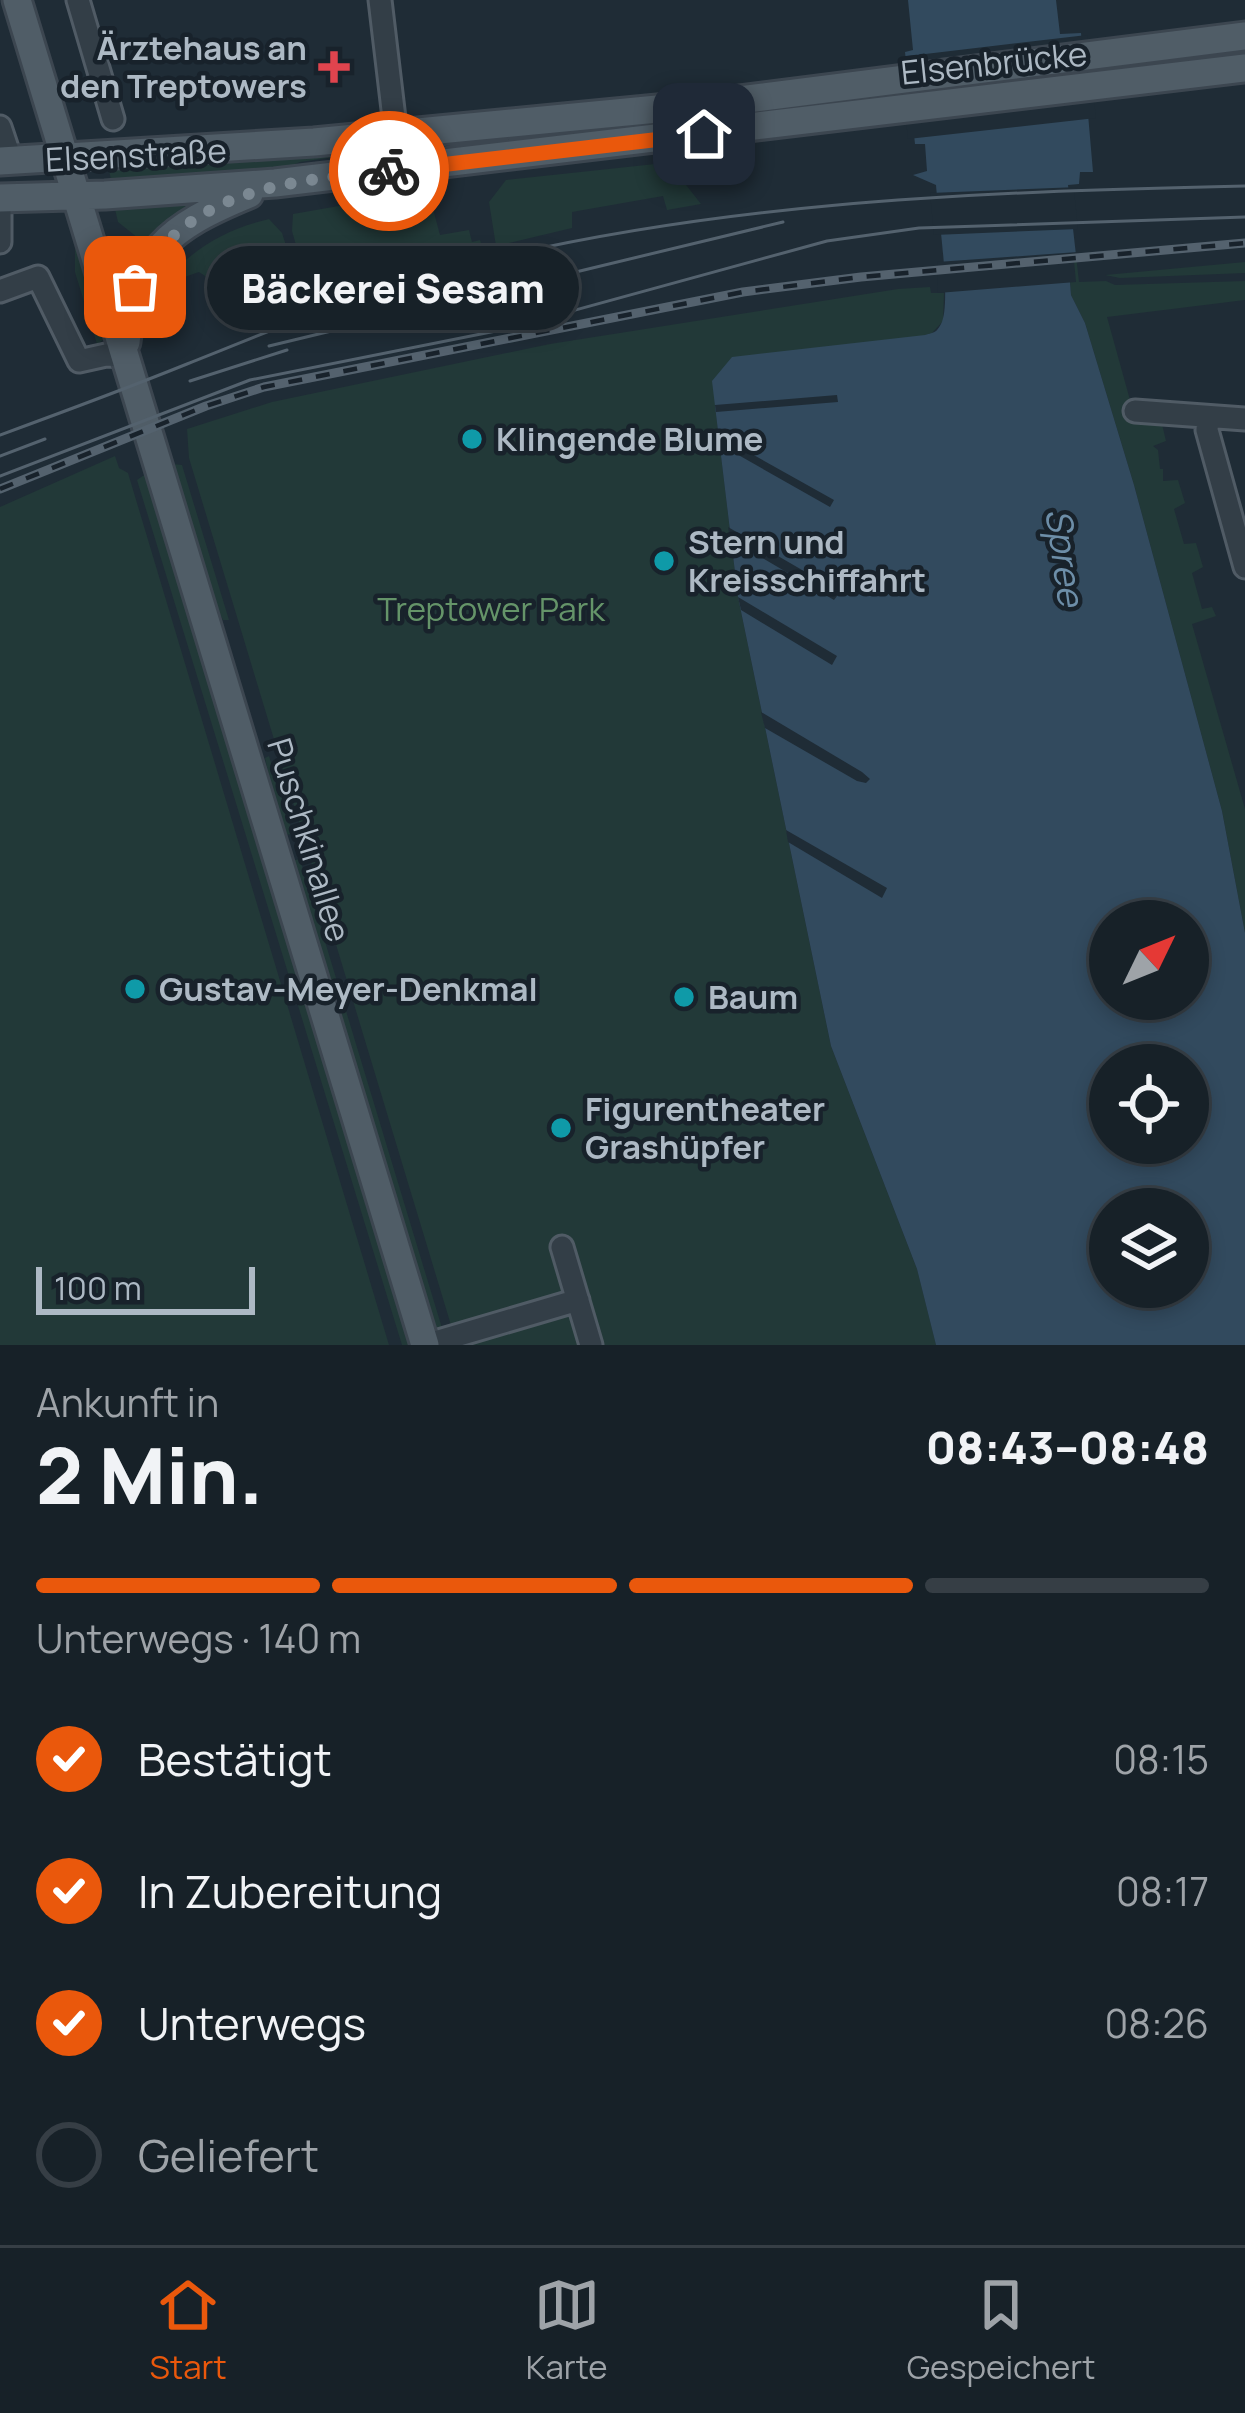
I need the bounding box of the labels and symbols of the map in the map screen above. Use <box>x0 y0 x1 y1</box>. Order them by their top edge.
place label: Ärztehaus an den Treptowers <box>60 25 307 108</box>
street label: Elsenbrücke <box>899 30 1089 95</box>
marker: Ärztehaus an den Treptowers <box>318 51 350 83</box>
pin <box>653 83 755 185</box>
courier <box>329 111 449 231</box>
street label: Elsenstraße <box>44 127 228 182</box>
pin <box>84 236 186 338</box>
callout: Bäckerei Sesam <box>207 245 579 329</box>
place label: Klingende Blume <box>496 416 763 461</box>
marker: Klingende Blume <box>459 426 485 452</box>
water label: Spree <box>1034 505 1097 611</box>
place label: Stern und Kreisschiffahrt <box>688 519 926 602</box>
marker: Stern und Kreisschiffahrt <box>651 548 677 574</box>
park label: Treptower Park <box>377 586 606 631</box>
street label: Puschkinallee <box>257 733 362 947</box>
north arrow <box>1089 900 1209 1020</box>
place label: Gustav-Meyer-Denkmal <box>159 966 538 1011</box>
place label: Baum <box>708 974 798 1019</box>
marker: Gustav-Meyer-Denkmal <box>122 976 148 1002</box>
marker: Baum <box>671 984 697 1010</box>
place label: Figurentheater Grashüpfer <box>585 1086 825 1169</box>
marker: Figurentheater Grashüpfer <box>548 1115 574 1141</box>
scale bar <box>36 1261 255 1314</box>

